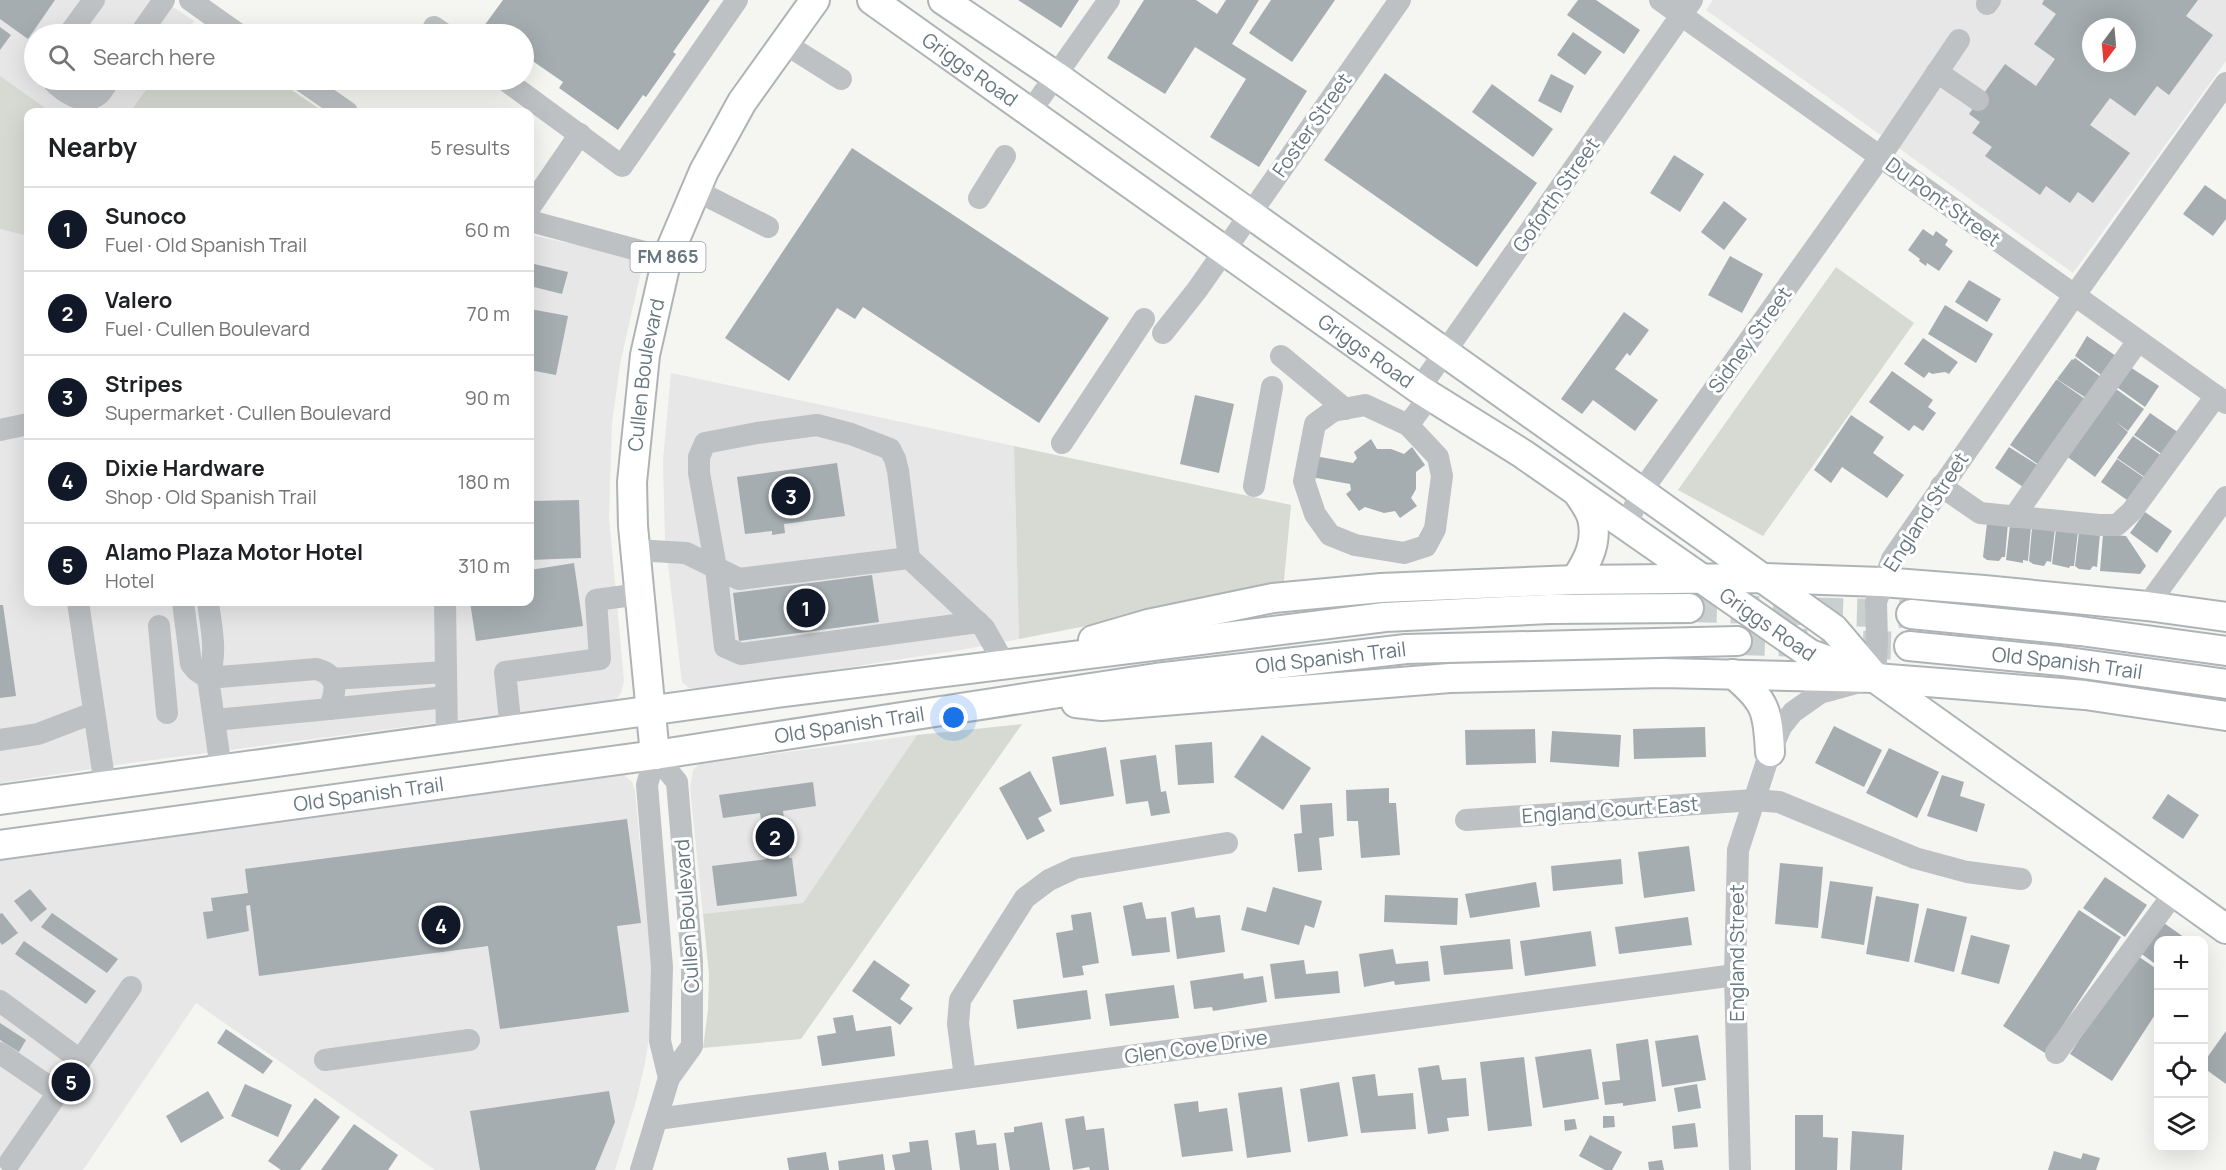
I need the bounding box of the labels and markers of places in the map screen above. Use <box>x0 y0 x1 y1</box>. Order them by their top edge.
pin: 3 <box>772 474 810 518</box>
pin: 1 <box>786 586 826 630</box>
pin: 2 <box>756 814 794 860</box>
pin: 4 <box>422 902 460 948</box>
pin: 5 <box>52 1060 90 1104</box>

